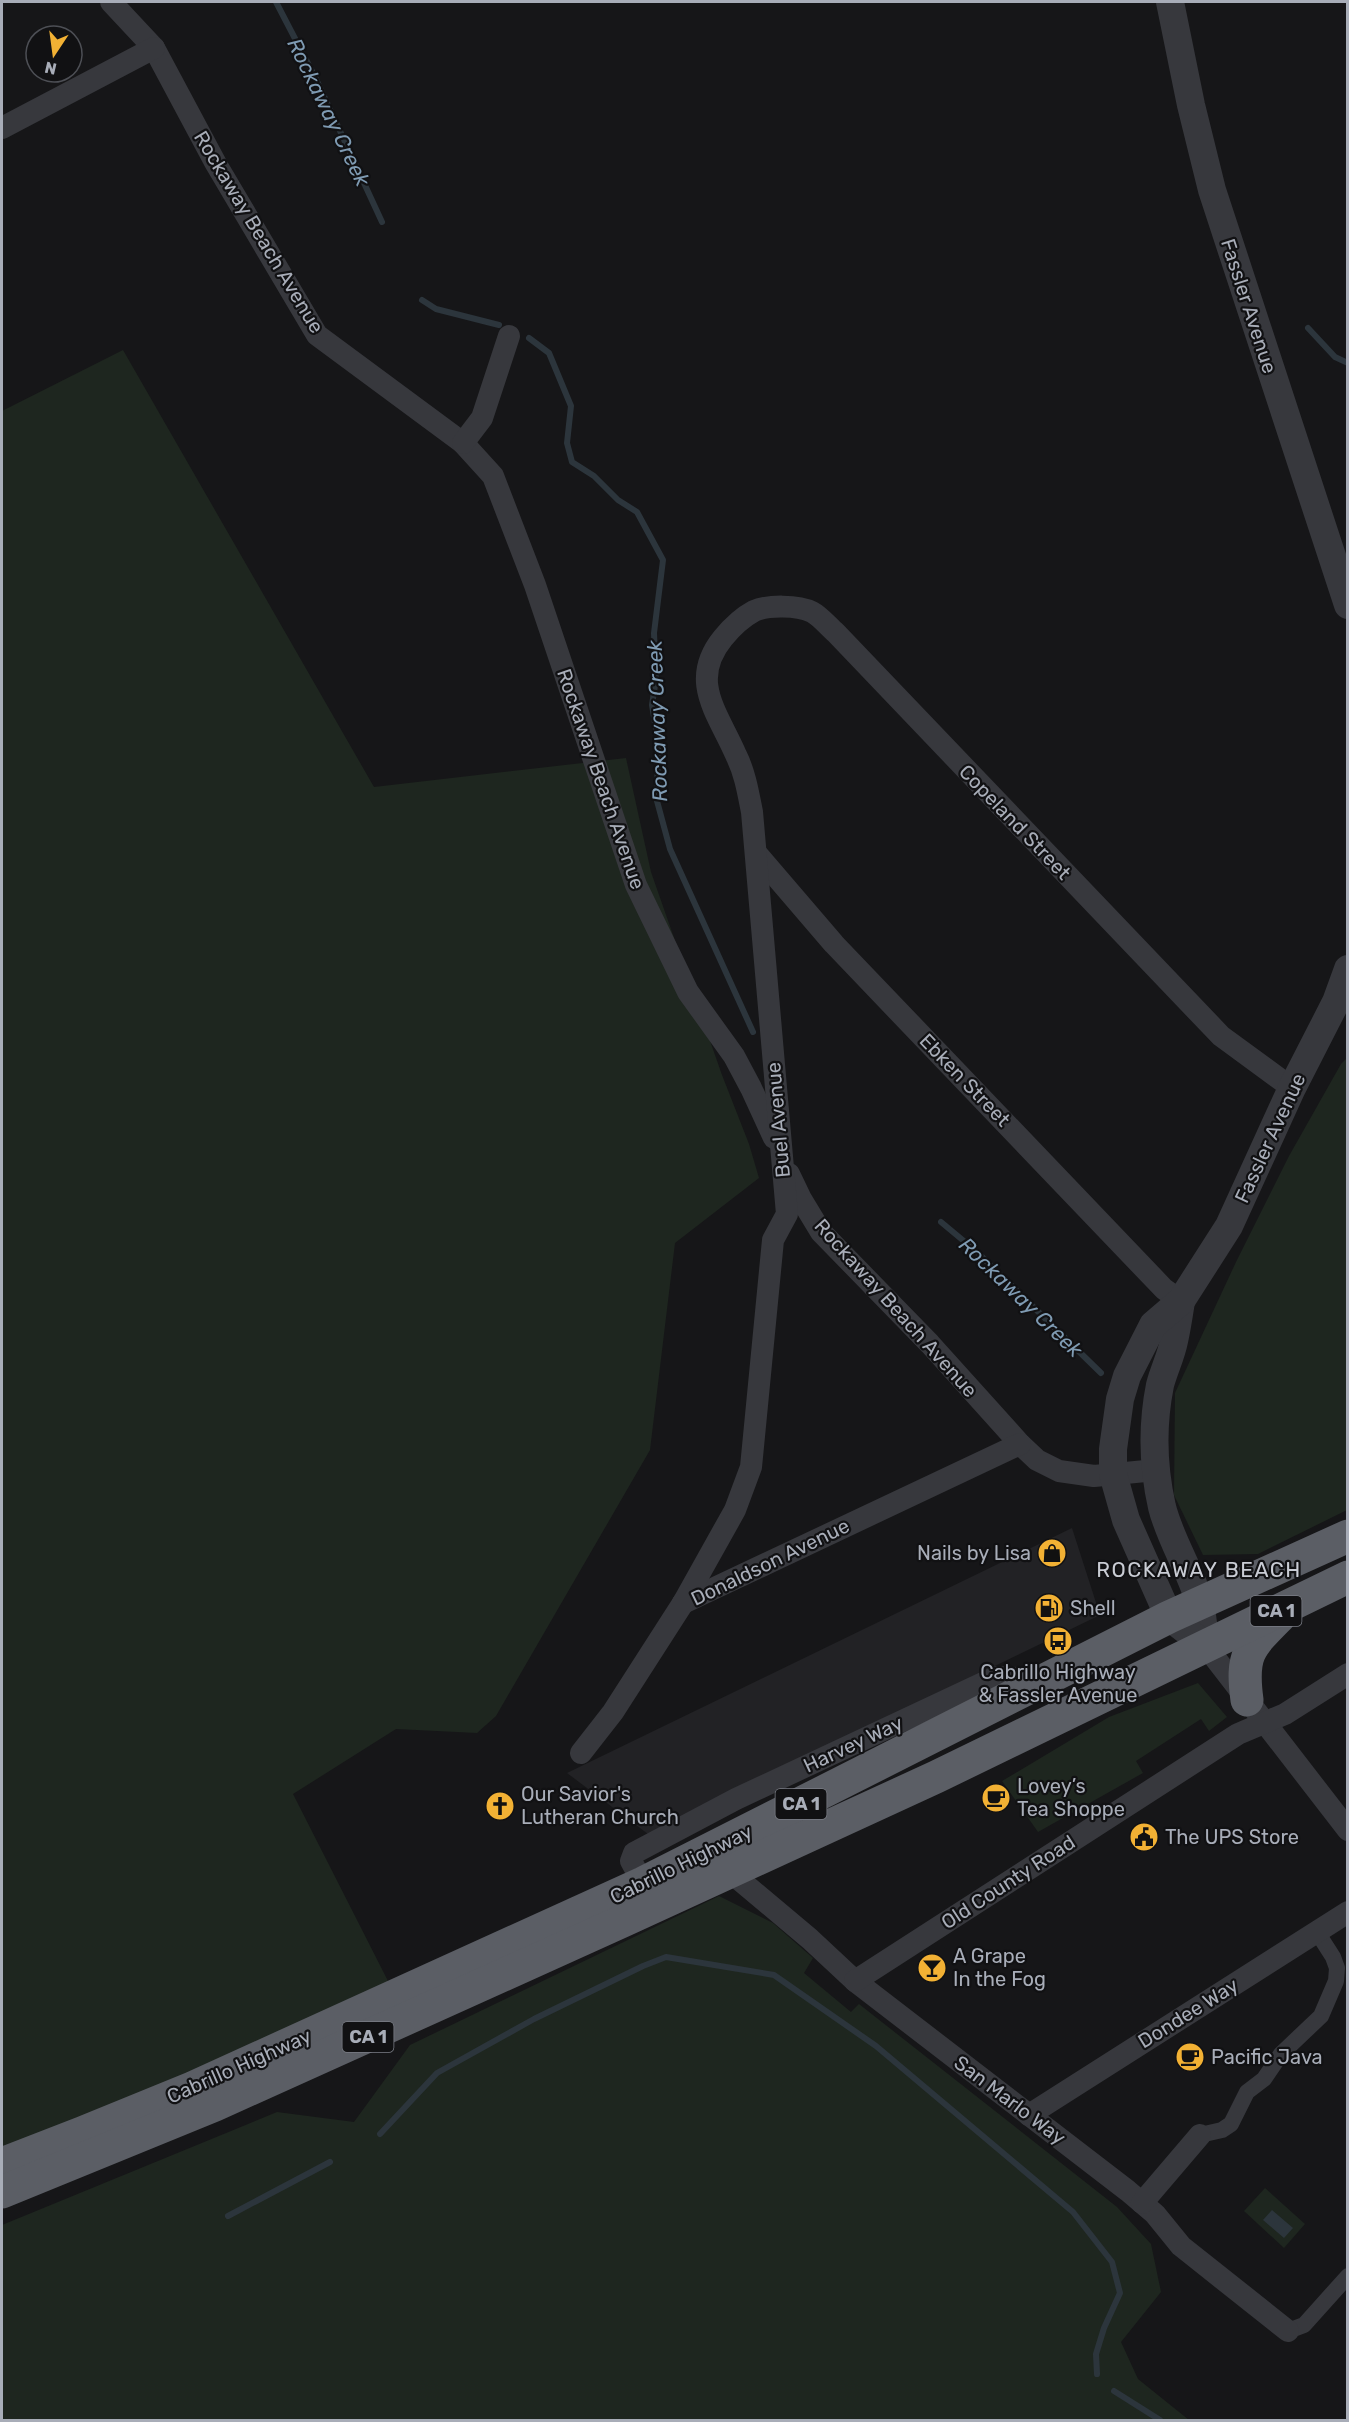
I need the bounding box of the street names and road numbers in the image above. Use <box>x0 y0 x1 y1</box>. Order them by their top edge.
street label: Rockaway Beach Avenue <box>189 126 329 338</box>
street label: Fassler Avenue <box>1216 236 1282 376</box>
street label: Rockaway Beach Avenue <box>552 666 650 892</box>
street label: Copeland Street <box>954 760 1076 885</box>
street label: Ebken Street <box>915 1029 1015 1132</box>
street label: Buel Avenue <box>761 1061 795 1179</box>
street label: Fassler Avenue <box>1230 1069 1310 1207</box>
street label: Rockaway Beach Avenue <box>810 1214 982 1402</box>
street label: Donaldson Avenue <box>687 1513 853 1611</box>
road number: CA 1 <box>1250 1596 1302 1626</box>
street label: Harvey Way <box>799 1711 907 1777</box>
road number: CA 1 <box>776 1789 826 1819</box>
street label: Cabrillo Highway <box>606 1819 756 1909</box>
street label: Old County Road <box>937 1830 1079 1934</box>
street label: Dondee Way <box>1133 1973 1243 2053</box>
road number: CA 1 <box>342 2022 394 2052</box>
street label: Cabrillo Highway <box>163 2023 315 2109</box>
street label: San Marlo Way <box>950 2050 1070 2150</box>

